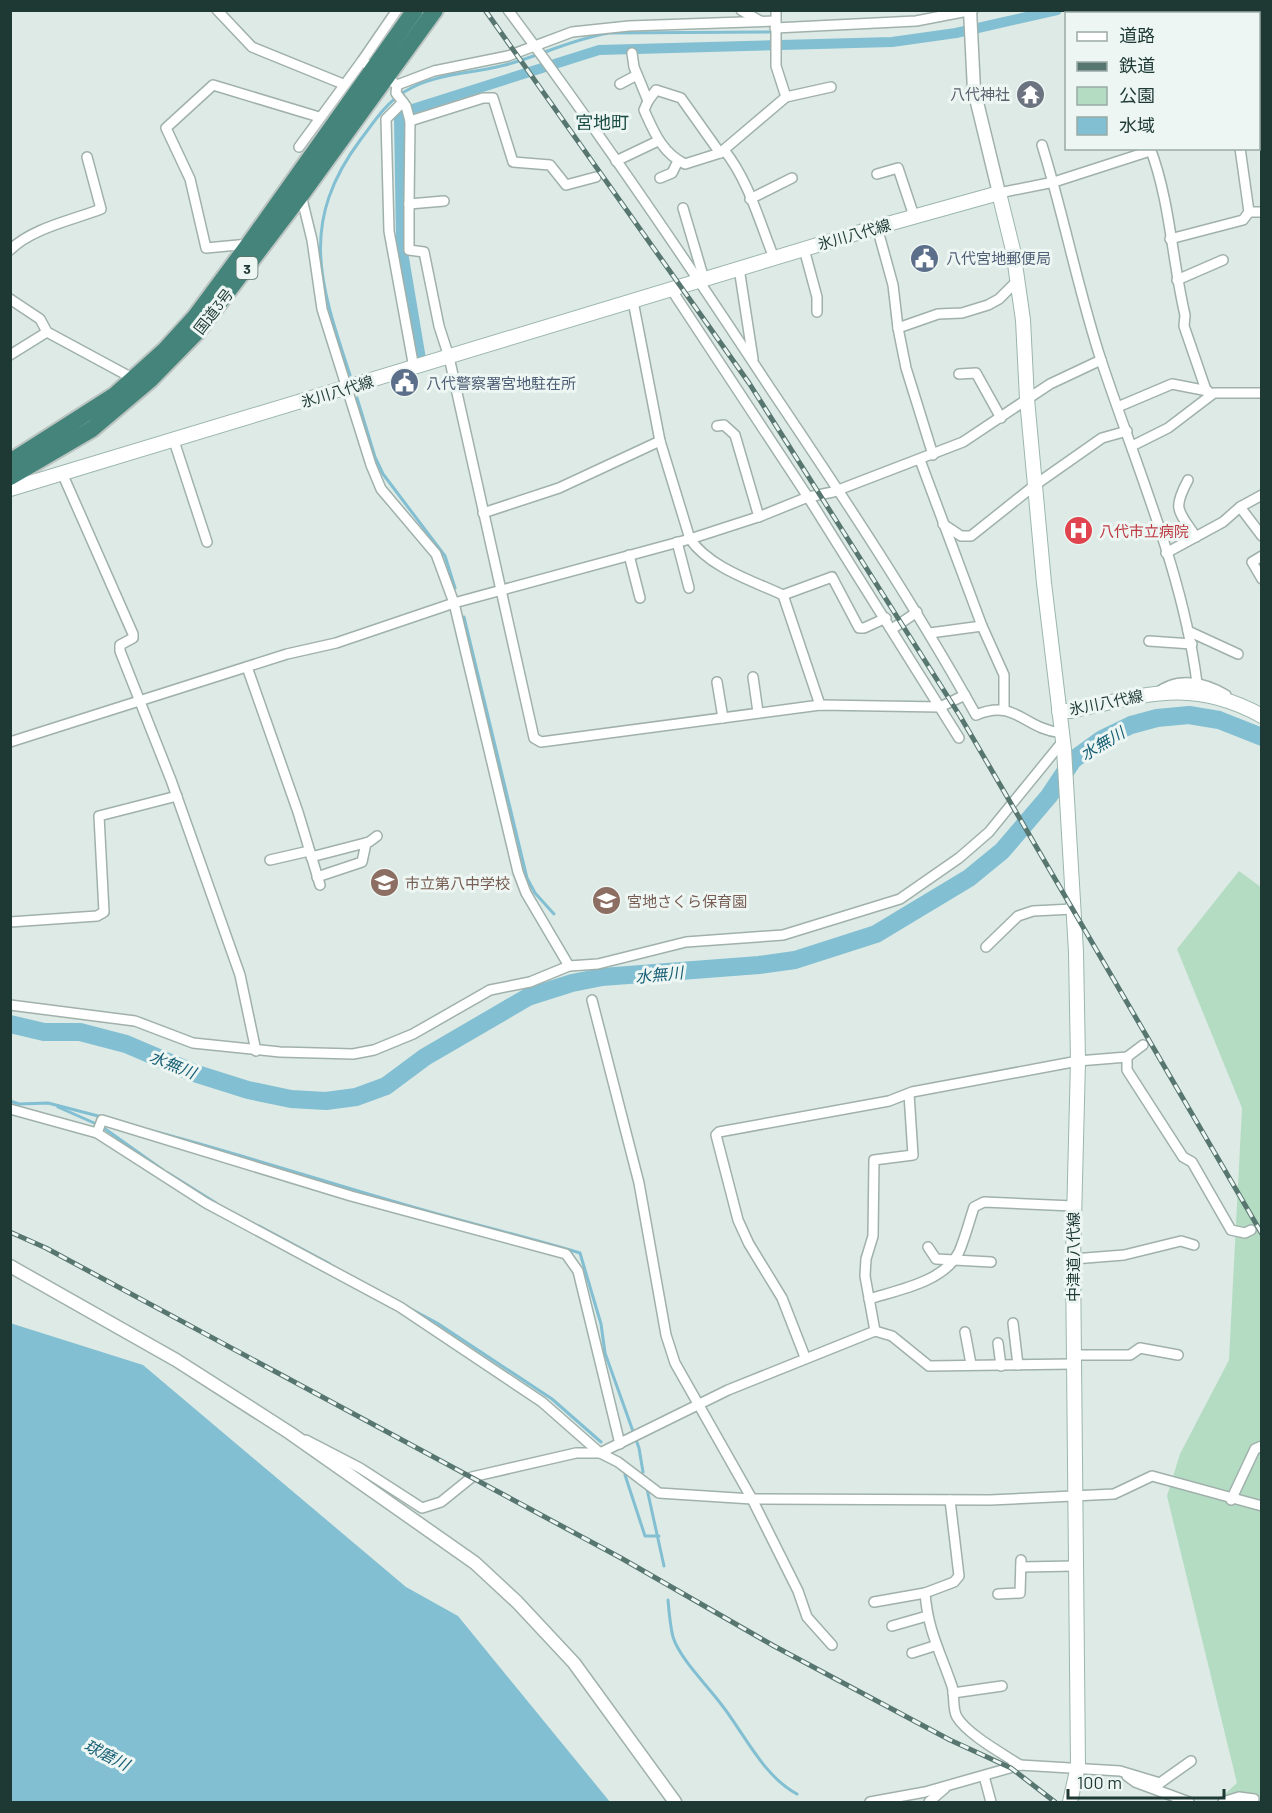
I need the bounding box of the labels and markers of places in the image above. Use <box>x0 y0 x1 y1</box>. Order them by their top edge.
temple icon: 八代神社 <box>1015 78 1047 110</box>
place label: 八代神社 <box>950 85 1010 103</box>
public building icon: 八代宮地郵便局 <box>909 242 941 274</box>
place label: 八代宮地郵便局 <box>946 249 1051 267</box>
public building icon: 八代警察署宮地駐在所 <box>389 367 421 399</box>
place label: 八代警察署宮地駐在所 <box>426 374 576 392</box>
hospital icon: 八代市立病院 <box>1062 515 1094 547</box>
place label: 八代市立病院 <box>1099 522 1189 540</box>
school or university icon: 市立第八中学校 <box>368 867 400 899</box>
place label: 市立第八中学校 <box>405 874 510 892</box>
school or university icon: 宮地さくら保育園 <box>590 885 622 917</box>
place label: 宮地さくら保育園 <box>627 892 747 910</box>

